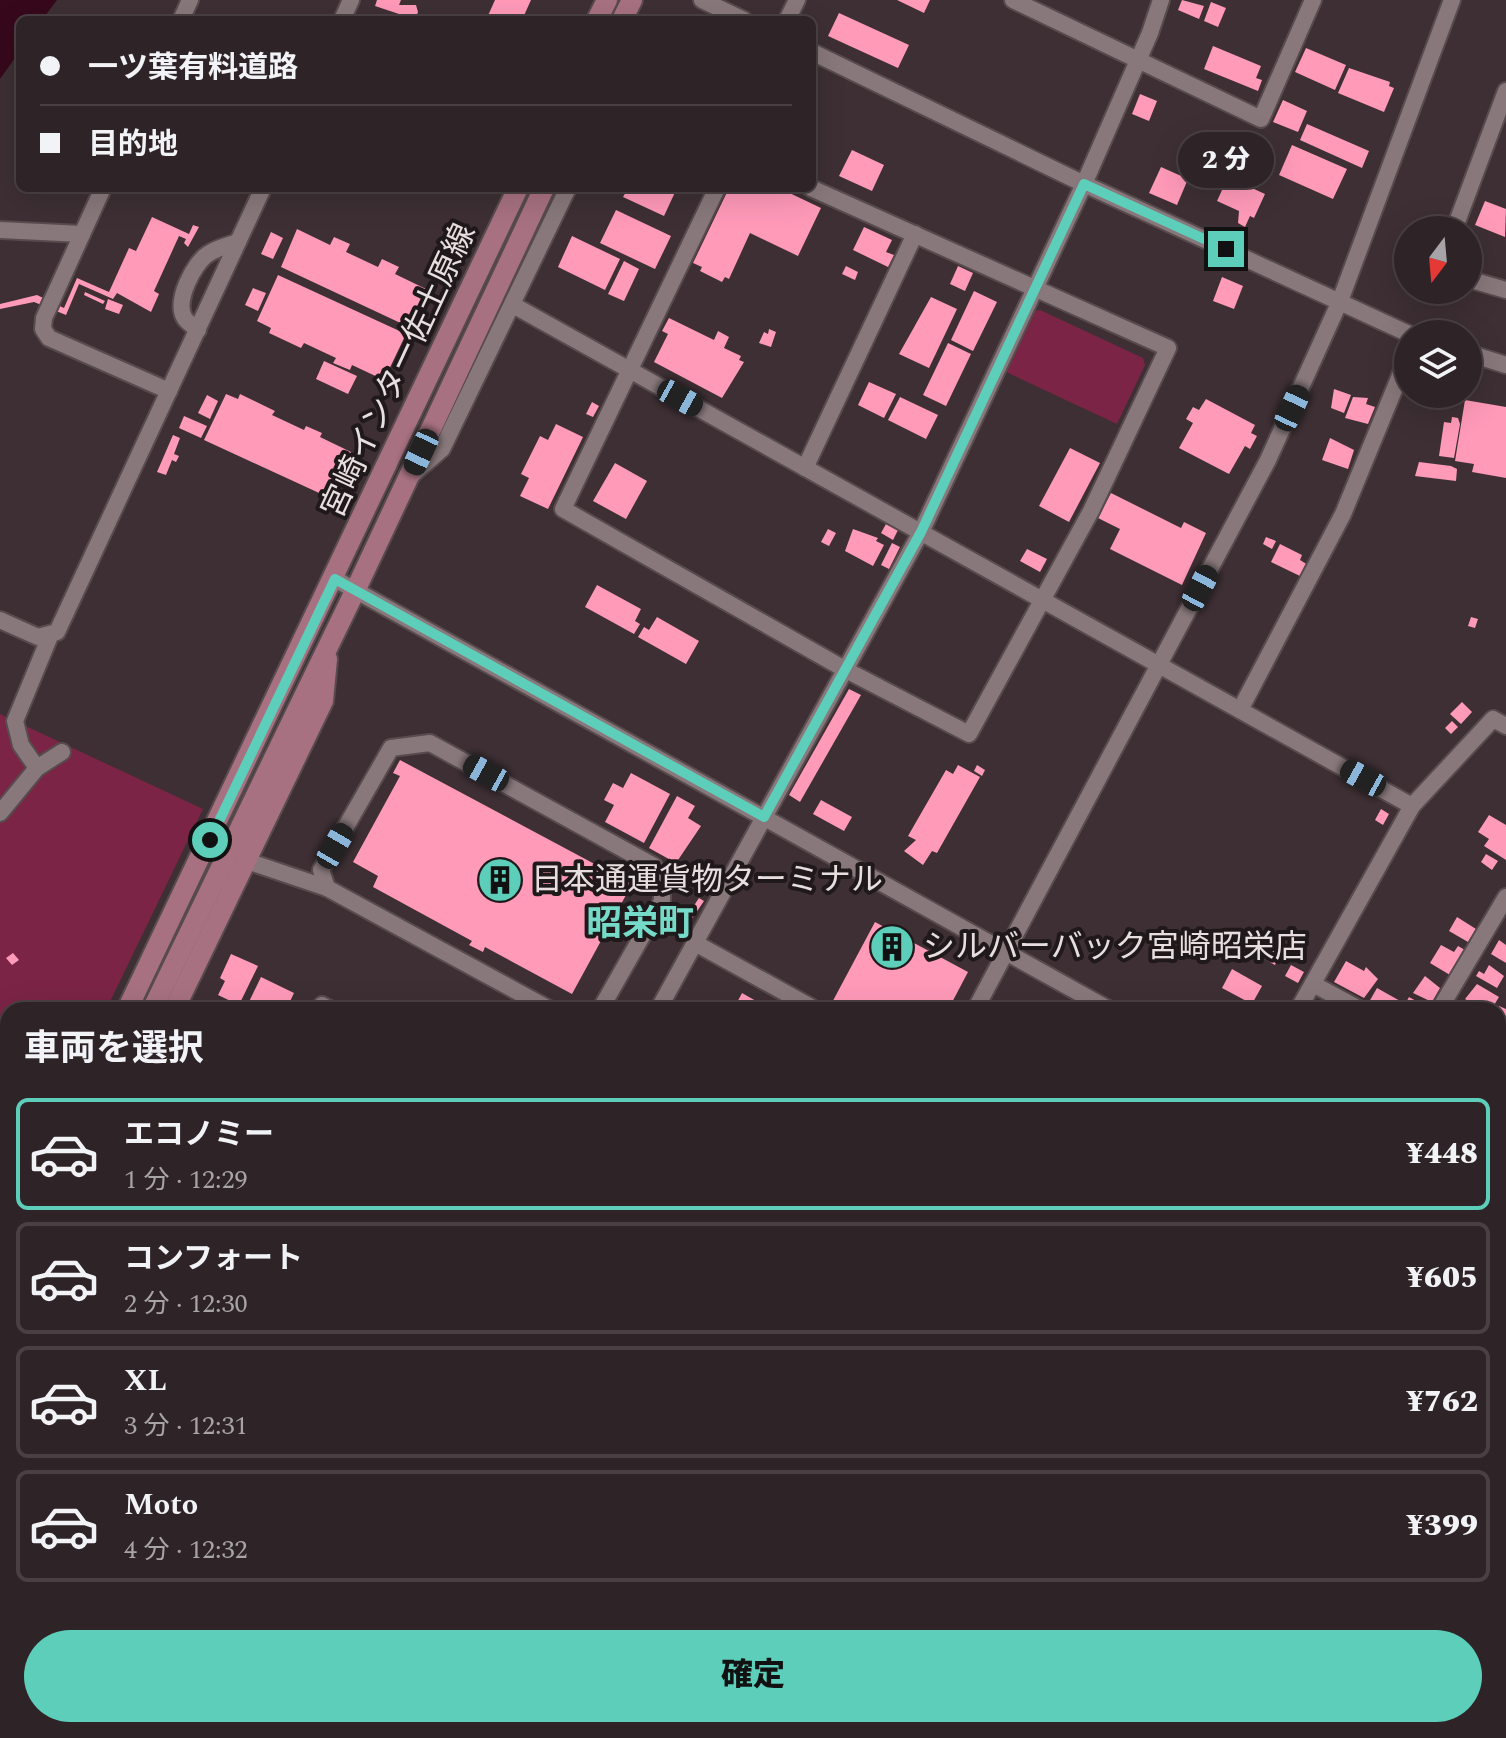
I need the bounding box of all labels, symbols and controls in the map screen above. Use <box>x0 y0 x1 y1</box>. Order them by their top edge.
text: 一ツ葉有料道路 <box>88 45 298 91</box>
text: 目的地 <box>88 122 178 168</box>
callout: 2 分 <box>1178 133 1274 189</box>
text: 2 分 <box>1202 140 1250 180</box>
street label: 宮崎インター佐土原線 <box>309 216 489 526</box>
north arrow <box>1394 216 1482 304</box>
map controls <box>1394 216 1482 408</box>
route end <box>1208 231 1244 267</box>
button: layers <box>1394 320 1482 408</box>
car <box>653 376 707 420</box>
car <box>1271 381 1313 435</box>
car <box>400 425 442 479</box>
car <box>1178 561 1222 615</box>
car <box>459 751 513 795</box>
car <box>1336 756 1390 800</box>
car <box>313 819 357 873</box>
route start <box>192 822 228 858</box>
building icon: 日本通運貨物ターミナル <box>476 856 524 904</box>
place label: 日本通運貨物ターミナル <box>531 856 883 905</box>
district label: 昭栄町 <box>586 897 694 952</box>
building icon: シルバーバック宮崎昭栄店 <box>868 923 916 971</box>
place label: シルバーバック宮崎昭栄店 <box>923 923 1307 972</box>
text: 車両を選択 <box>24 1022 204 1077</box>
text: エコノミー <box>124 1112 274 1158</box>
icon: car <box>28 1118 100 1190</box>
text: ¥448 <box>1406 1131 1478 1177</box>
text: 1 分 · 12:29 <box>124 1160 248 1200</box>
text: コンフォート <box>124 1236 303 1282</box>
icon: car <box>28 1242 100 1314</box>
text: ¥605 <box>1406 1255 1478 1301</box>
text: 2 分 · 12:30 <box>124 1284 248 1324</box>
text: XL <box>124 1358 167 1404</box>
icon: car <box>28 1366 100 1438</box>
text: ¥762 <box>1406 1379 1478 1425</box>
text: 3 分 · 12:31 <box>124 1406 248 1446</box>
text: Moto <box>124 1482 198 1528</box>
icon: car <box>28 1490 100 1562</box>
text: ¥399 <box>1406 1503 1478 1549</box>
text: 4 分 · 12:32 <box>124 1530 248 1570</box>
button: 確定 <box>24 1630 1482 1722</box>

